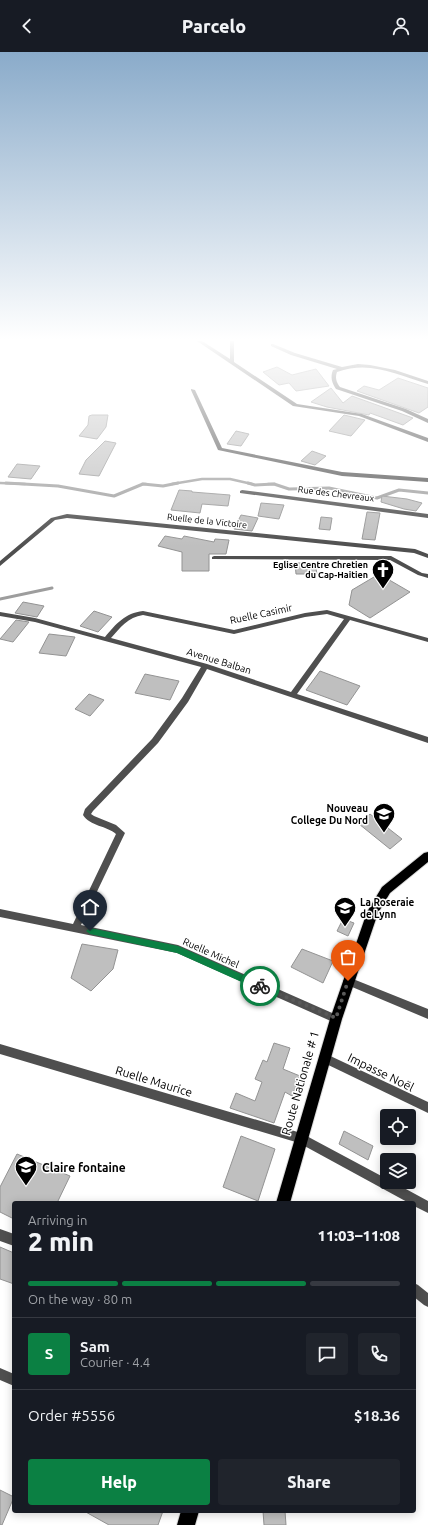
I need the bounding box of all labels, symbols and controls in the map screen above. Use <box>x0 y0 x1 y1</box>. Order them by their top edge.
icon: back <box>16 15 38 37</box>
icon: person <box>390 15 412 37</box>
text: Parcelo <box>182 16 246 36</box>
street label: Rue des Chevreaux <box>297 484 375 504</box>
street label: Ruelle de la Victoire <box>166 512 248 530</box>
church icon: Eglise Centre Chretien du Cap-Haitien <box>370 557 396 590</box>
place label: Eglise Centre Chretien du Cap-Haitien <box>273 560 368 580</box>
street label: Ruelle Casimir <box>229 602 293 626</box>
street label: Avenue Balban <box>185 646 253 676</box>
school or university icon: Nouveau College Du Nord <box>371 801 397 834</box>
place label: Nouveau College Du Nord <box>291 803 368 826</box>
pin <box>73 890 107 931</box>
school or university icon: La Roseraie de Lynn <box>332 895 358 928</box>
icon: home <box>79 896 101 918</box>
place label: La Roseraie de Lynn <box>360 897 414 920</box>
street label: Ruelle Michel <box>181 936 241 970</box>
pin <box>331 940 365 981</box>
icon: bag <box>337 946 359 968</box>
courier <box>240 966 280 1006</box>
icon: bike <box>249 975 271 997</box>
street label: Route Nationale # 1 <box>279 1029 321 1137</box>
street label: Impasse Noël <box>346 1050 416 1094</box>
street label: Ruelle Maurice <box>114 1063 194 1099</box>
map controls <box>380 1109 416 1189</box>
button: locate <box>380 1109 416 1145</box>
button: layers <box>380 1153 416 1189</box>
school or university icon: Claire fontaine <box>13 1154 39 1187</box>
place label: Claire fontaine <box>42 1161 126 1174</box>
text: Arriving in <box>28 1213 87 1227</box>
text: 2 min <box>28 1227 94 1256</box>
text: 11:03–11:08 <box>317 1227 400 1244</box>
text: On the way · 80 m <box>28 1292 132 1306</box>
button: chat <box>306 1333 348 1375</box>
button: phone <box>358 1333 400 1375</box>
text: Sam <box>80 1338 110 1355</box>
text: S <box>45 1345 53 1362</box>
text: Courier · 4.4 <box>80 1355 150 1369</box>
text: Order #5556 <box>28 1407 115 1424</box>
text: $18.36 <box>354 1407 400 1424</box>
button: Help <box>28 1459 210 1505</box>
button: Share <box>218 1459 400 1505</box>

